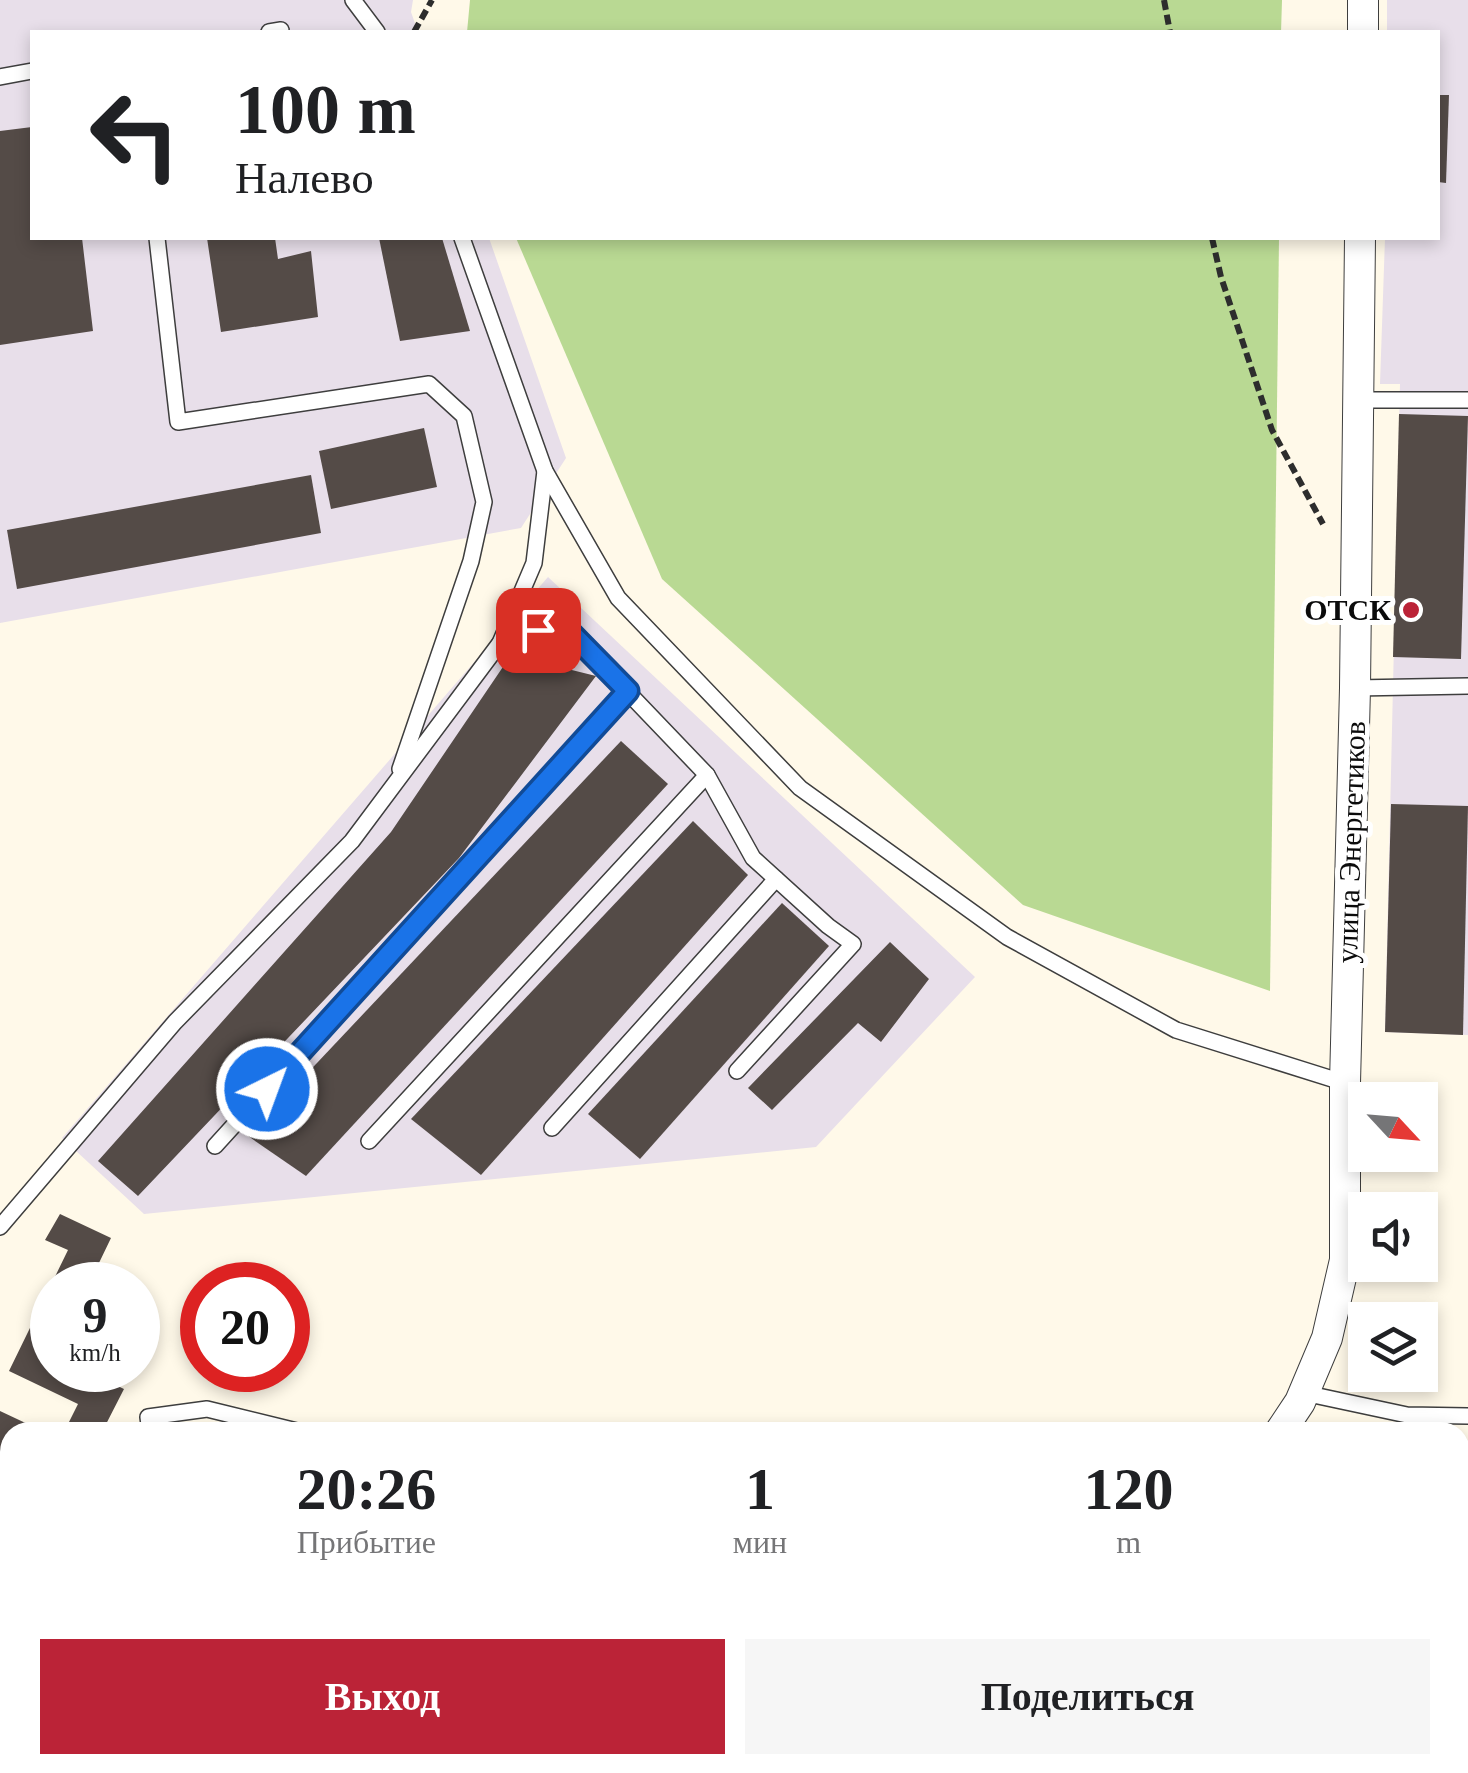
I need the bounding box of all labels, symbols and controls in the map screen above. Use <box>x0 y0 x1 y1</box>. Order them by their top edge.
icon: left <box>70 70 200 200</box>
text: 100 m <box>235 71 416 148</box>
text: Налево <box>235 153 374 203</box>
pin <box>496 588 581 673</box>
place label: ОТСК <box>1304 593 1391 626</box>
marker: ОТСК <box>1400 599 1422 621</box>
icon: arrive <box>511 603 566 658</box>
street label: улица Энергетиков <box>1330 720 1371 964</box>
position arrow <box>215 1037 319 1141</box>
north arrow <box>1348 1082 1438 1172</box>
map controls <box>1348 1082 1438 1392</box>
button: sound <box>1348 1192 1438 1282</box>
speed limit sign: 20 <box>180 1262 310 1392</box>
text: 9 <box>83 1287 108 1343</box>
button: layers <box>1348 1302 1438 1392</box>
text: km/h <box>69 1339 121 1366</box>
text: 20:26 <box>296 1456 436 1522</box>
text: 1 <box>745 1456 775 1522</box>
text: 120 <box>1084 1456 1174 1522</box>
text: Прибытие <box>297 1524 436 1560</box>
text: мин <box>733 1524 787 1560</box>
text: m <box>1116 1524 1141 1560</box>
button: Выход <box>40 1639 725 1754</box>
button: Поделиться <box>745 1639 1430 1754</box>

